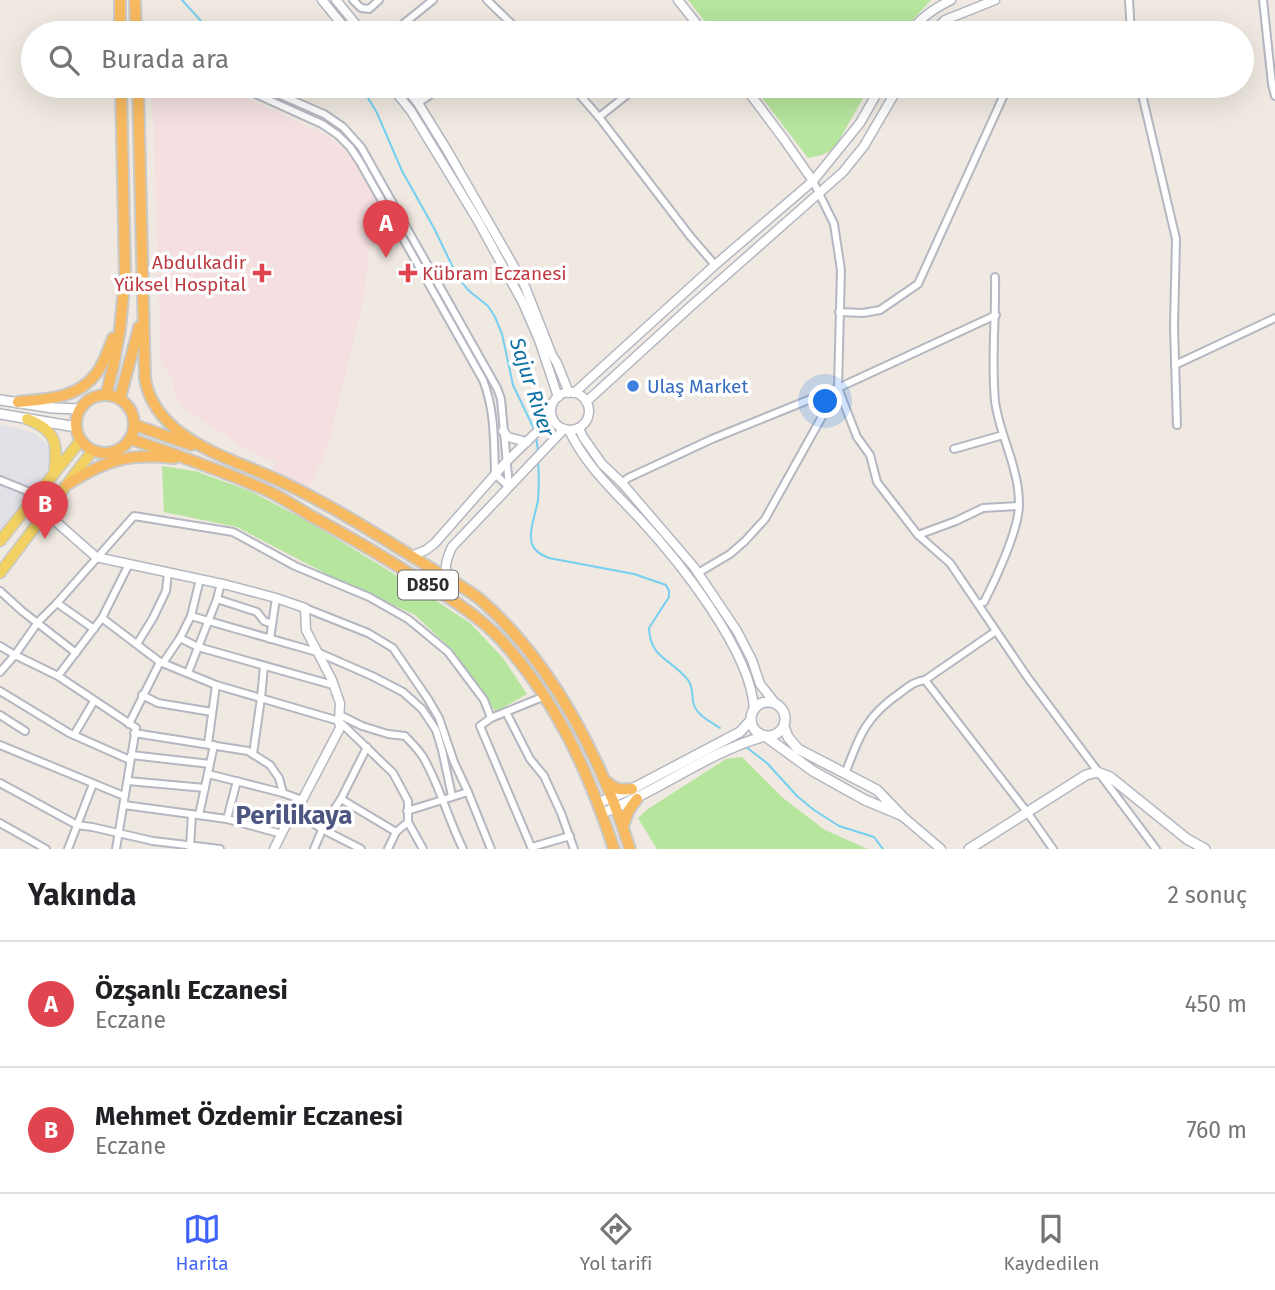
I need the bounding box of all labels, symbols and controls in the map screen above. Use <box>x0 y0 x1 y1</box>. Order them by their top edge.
search box <box>21 21 1254 98</box>
icon: search <box>45 41 83 79</box>
text: Burada ara <box>101 44 229 75</box>
pin: A <box>363 200 409 258</box>
place label: Abdulkadir Yüksel Hospital <box>114 251 247 296</box>
place label: Kübram Eczanesi <box>422 262 567 285</box>
marker: Abdulkadir Yüksel Hospital <box>252 263 272 283</box>
marker: Kübram Eczanesi <box>400 265 416 281</box>
water label: Sajur River <box>504 333 560 441</box>
place label: Ulaş Market <box>647 375 748 398</box>
marker: Ulaş Market <box>625 378 641 394</box>
your location <box>808 384 842 418</box>
pin: B <box>22 481 68 539</box>
road number: D850 <box>398 570 458 600</box>
district label: Perilikaya <box>236 800 352 831</box>
text: Yakında <box>28 877 136 913</box>
text: 2 sonuç <box>1167 881 1247 909</box>
text: Özşanlı Eczanesi <box>95 975 288 1006</box>
text: A <box>44 990 58 1018</box>
text: 450 m <box>1185 990 1247 1018</box>
text: Eczane <box>95 1006 166 1034</box>
text: Mehmet Özdemir Eczanesi <box>95 1101 403 1132</box>
text: B <box>44 1116 58 1144</box>
text: 760 m <box>1186 1116 1247 1144</box>
text: Eczane <box>95 1132 166 1160</box>
tab: Harita <box>176 1210 229 1275</box>
tab: Yol tarifi <box>580 1210 652 1275</box>
tab: Kaydedilen <box>1004 1210 1099 1275</box>

